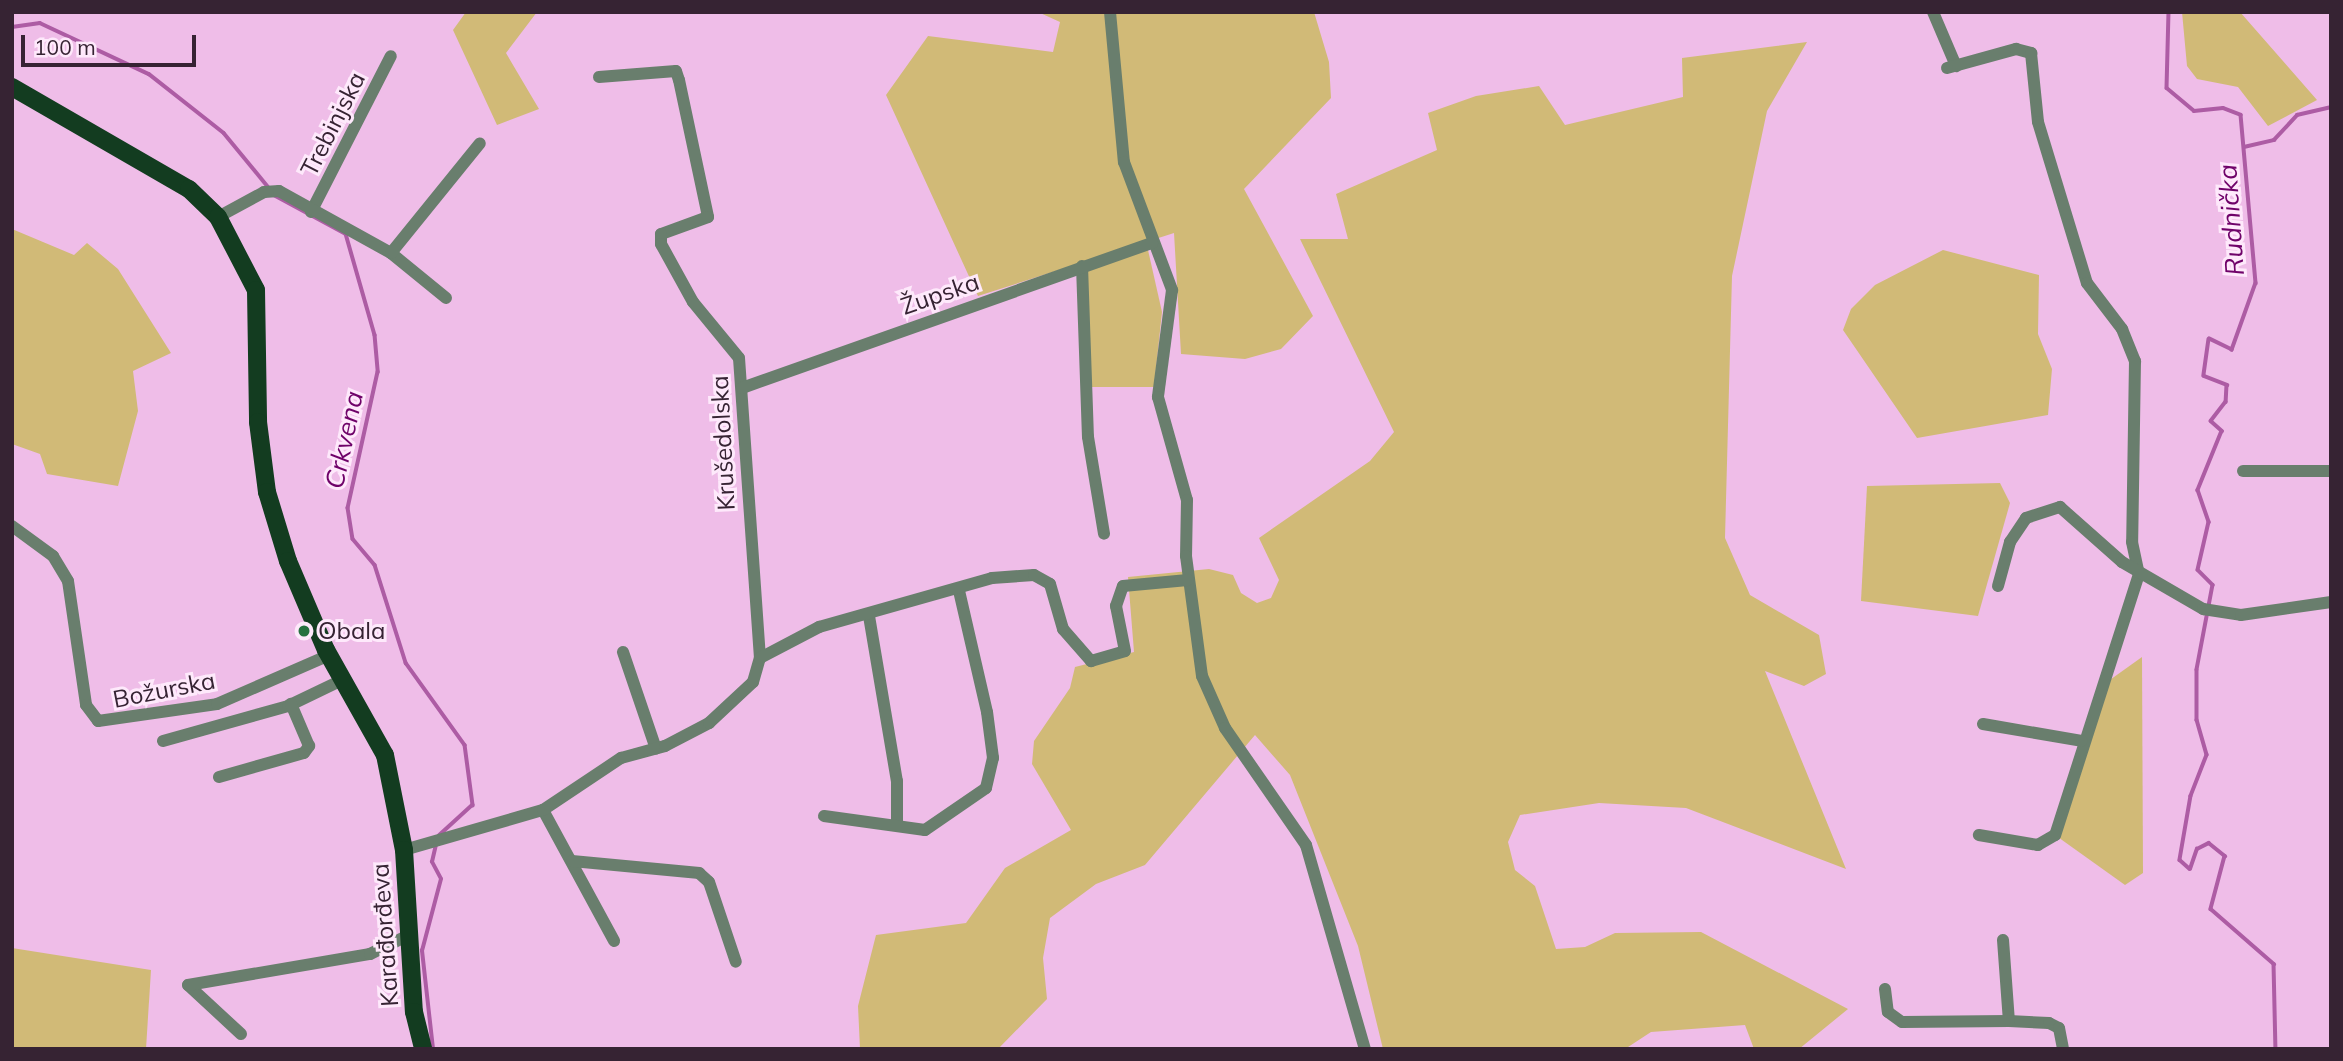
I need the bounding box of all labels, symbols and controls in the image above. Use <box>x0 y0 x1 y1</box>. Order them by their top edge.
scale bar <box>24 21 200 65</box>
text: 100 m <box>34 34 96 60</box>
street label: Trebinjska <box>295 67 371 181</box>
water label: Rudnička <box>2212 163 2250 277</box>
street label: Župska <box>897 267 983 321</box>
street label: Krušedolska <box>705 375 741 511</box>
water label: Crkvena <box>318 388 370 492</box>
place label: Obala <box>318 617 385 645</box>
marker: Obala <box>296 623 312 639</box>
street label: Božurska <box>111 666 217 714</box>
street label: Karađorđeva <box>366 862 404 1008</box>

